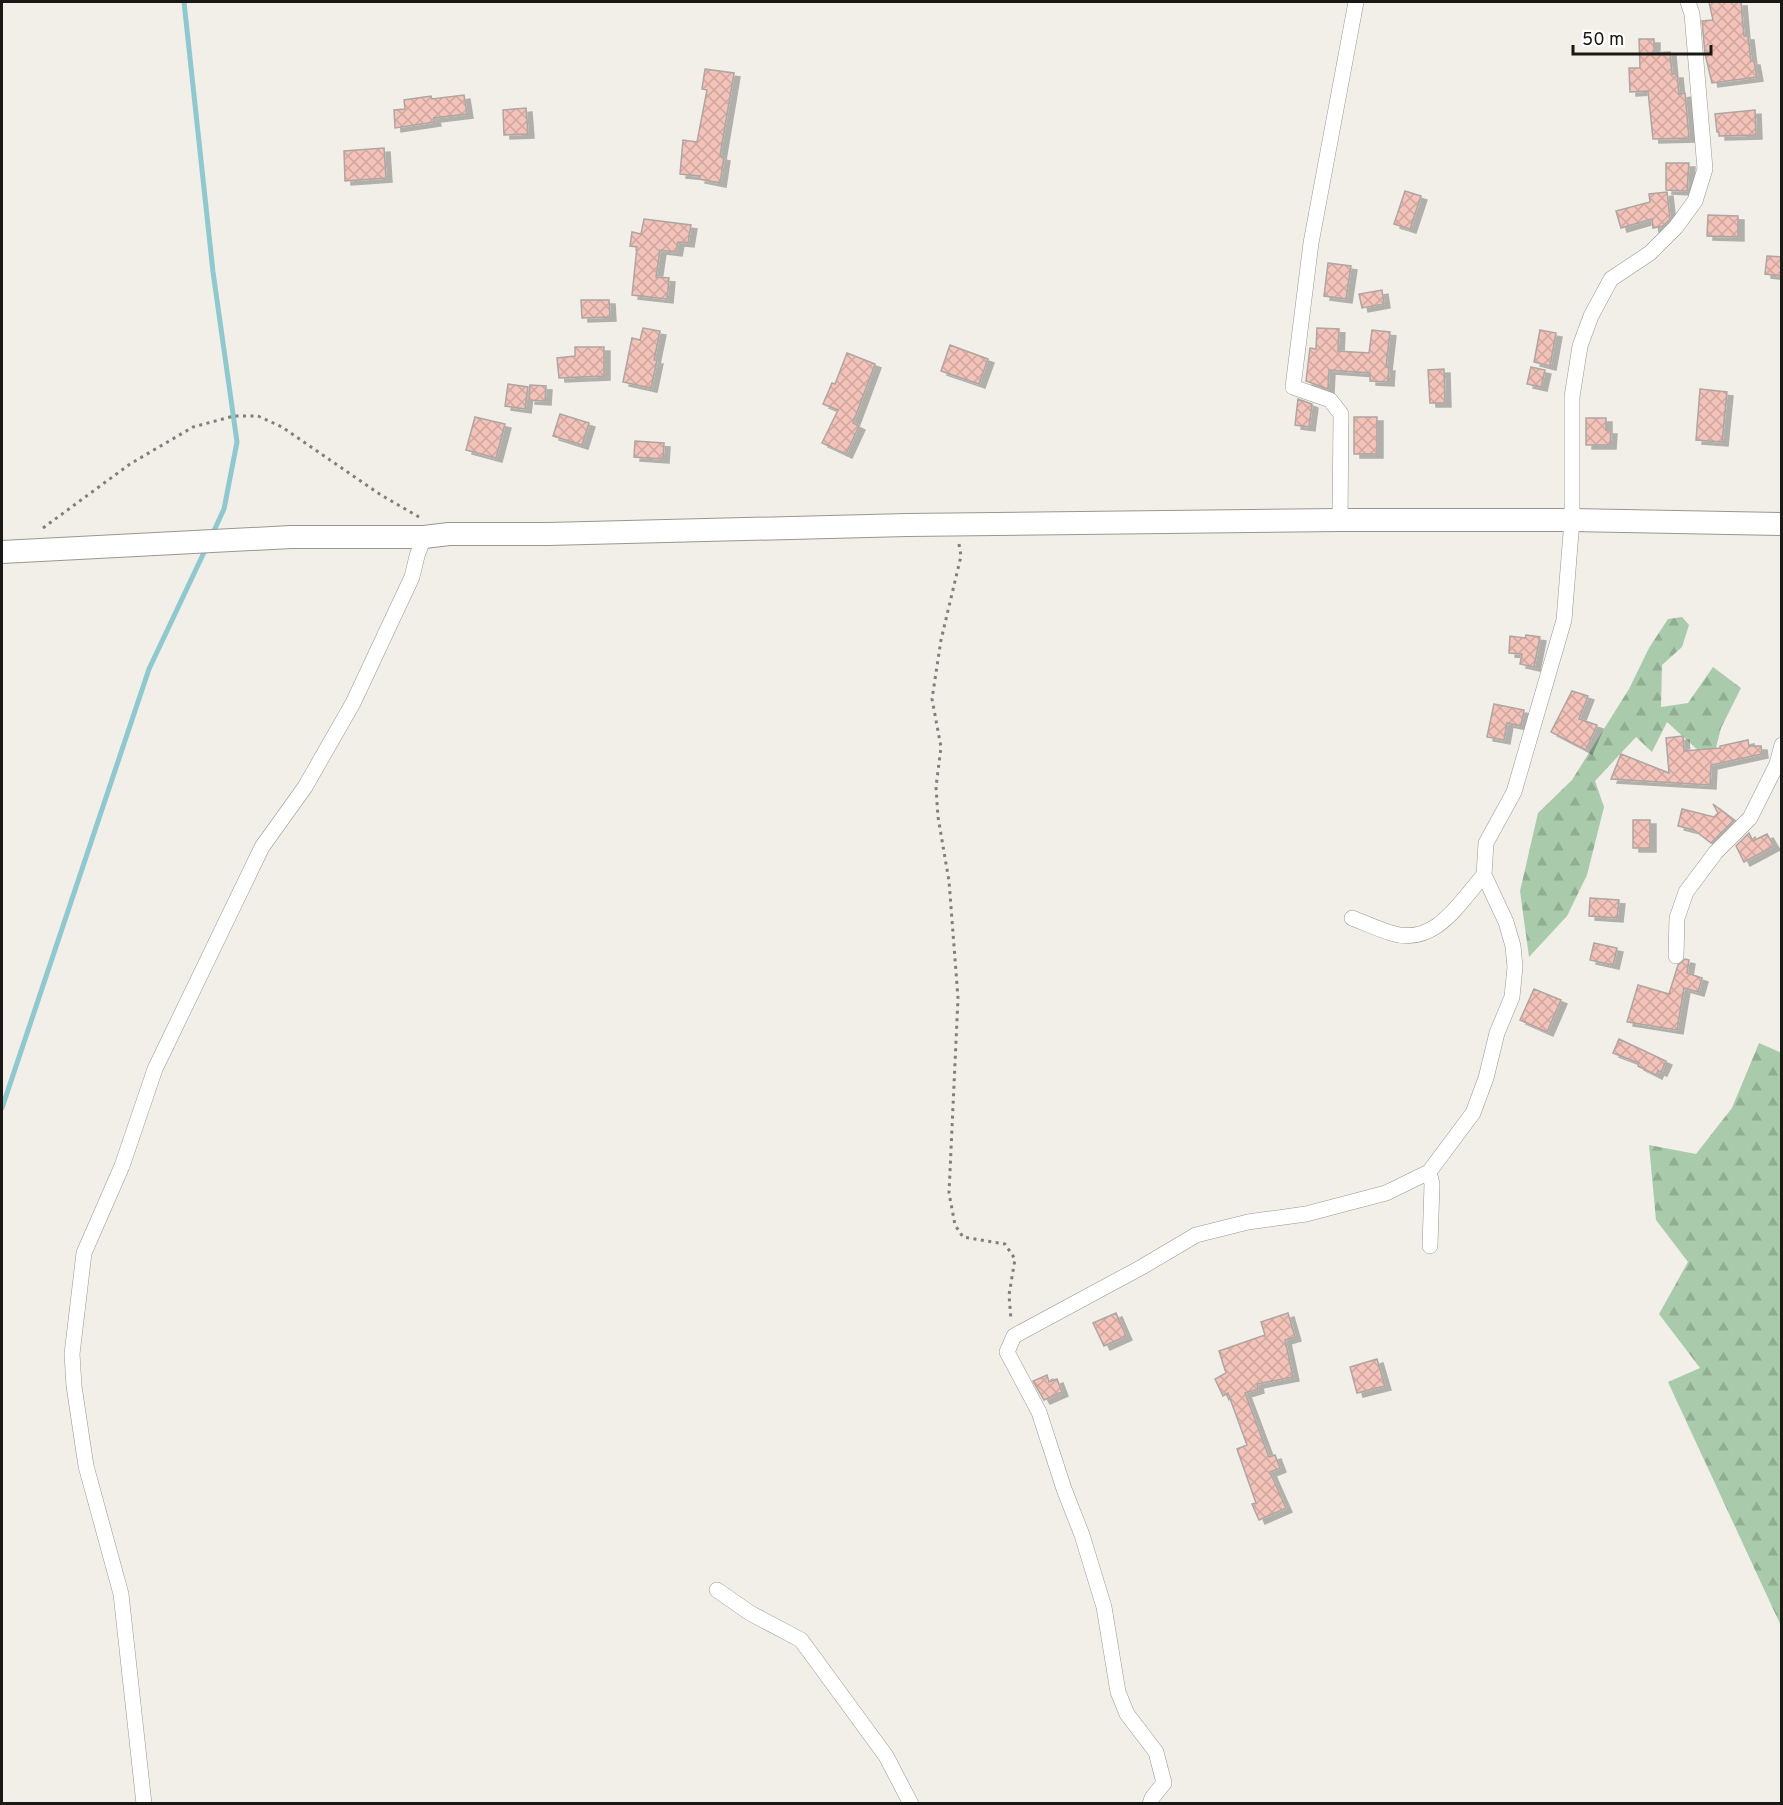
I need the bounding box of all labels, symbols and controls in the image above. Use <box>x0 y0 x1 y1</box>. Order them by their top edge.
scale bar <box>1573 18 1711 56</box>
text: 50 m <box>1582 29 1624 52</box>

